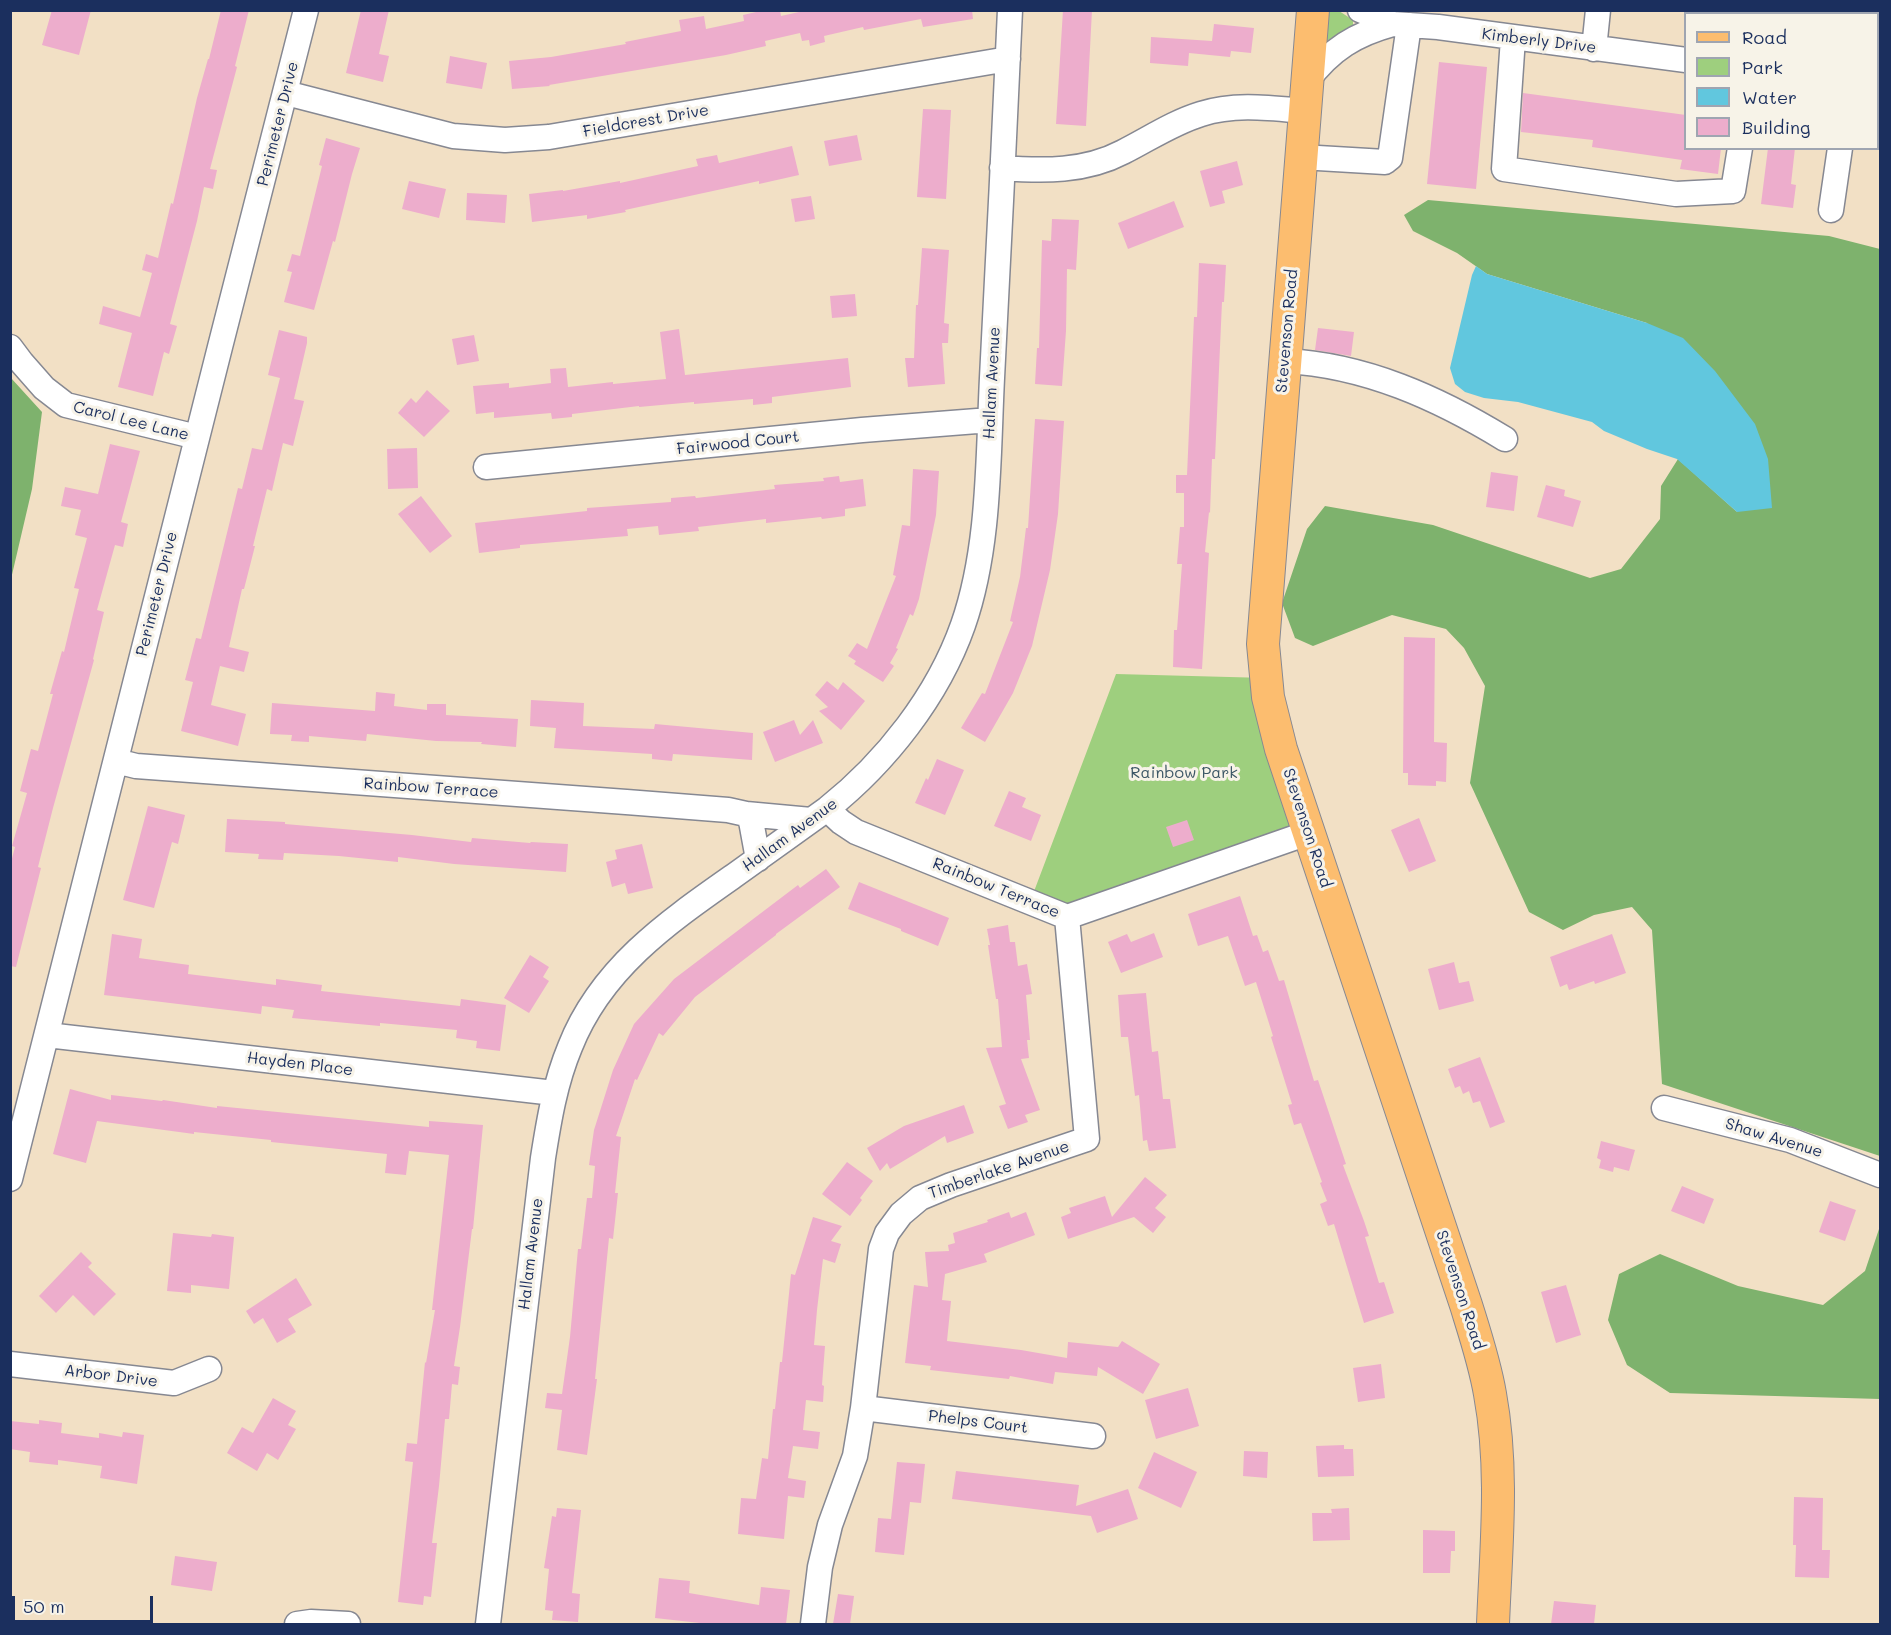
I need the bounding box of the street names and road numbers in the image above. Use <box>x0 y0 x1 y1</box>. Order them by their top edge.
street label: Kimberly Drive <box>1481 24 1597 58</box>
street label: Perimeter Drive <box>253 60 303 188</box>
street label: Fieldcrest Drive <box>582 100 710 142</box>
street label: Stevenson Road <box>1272 268 1302 394</box>
street label: Hallam Avenue <box>979 326 1005 440</box>
street label: Carol Lee Lane <box>71 397 191 445</box>
street label: Fairwood Court <box>676 427 800 459</box>
street label: Perimeter Drive <box>132 530 182 658</box>
street label: Stevenson Road <box>1279 766 1335 890</box>
street label: Rainbow Terrace <box>363 774 499 802</box>
street label: Hallam Avenue <box>739 794 841 876</box>
street label: Rainbow Terrace <box>930 854 1062 922</box>
street label: Hayden Place <box>246 1048 354 1080</box>
street label: Shaw Avenue <box>1723 1114 1825 1162</box>
street label: Timberlake Avenue <box>926 1137 1072 1203</box>
street label: Hallam Avenue <box>515 1197 547 1311</box>
street label: Stevenson Road <box>1432 1228 1488 1352</box>
street label: Arbor Drive <box>63 1361 159 1391</box>
street label: Phelps Court <box>927 1406 1029 1438</box>

